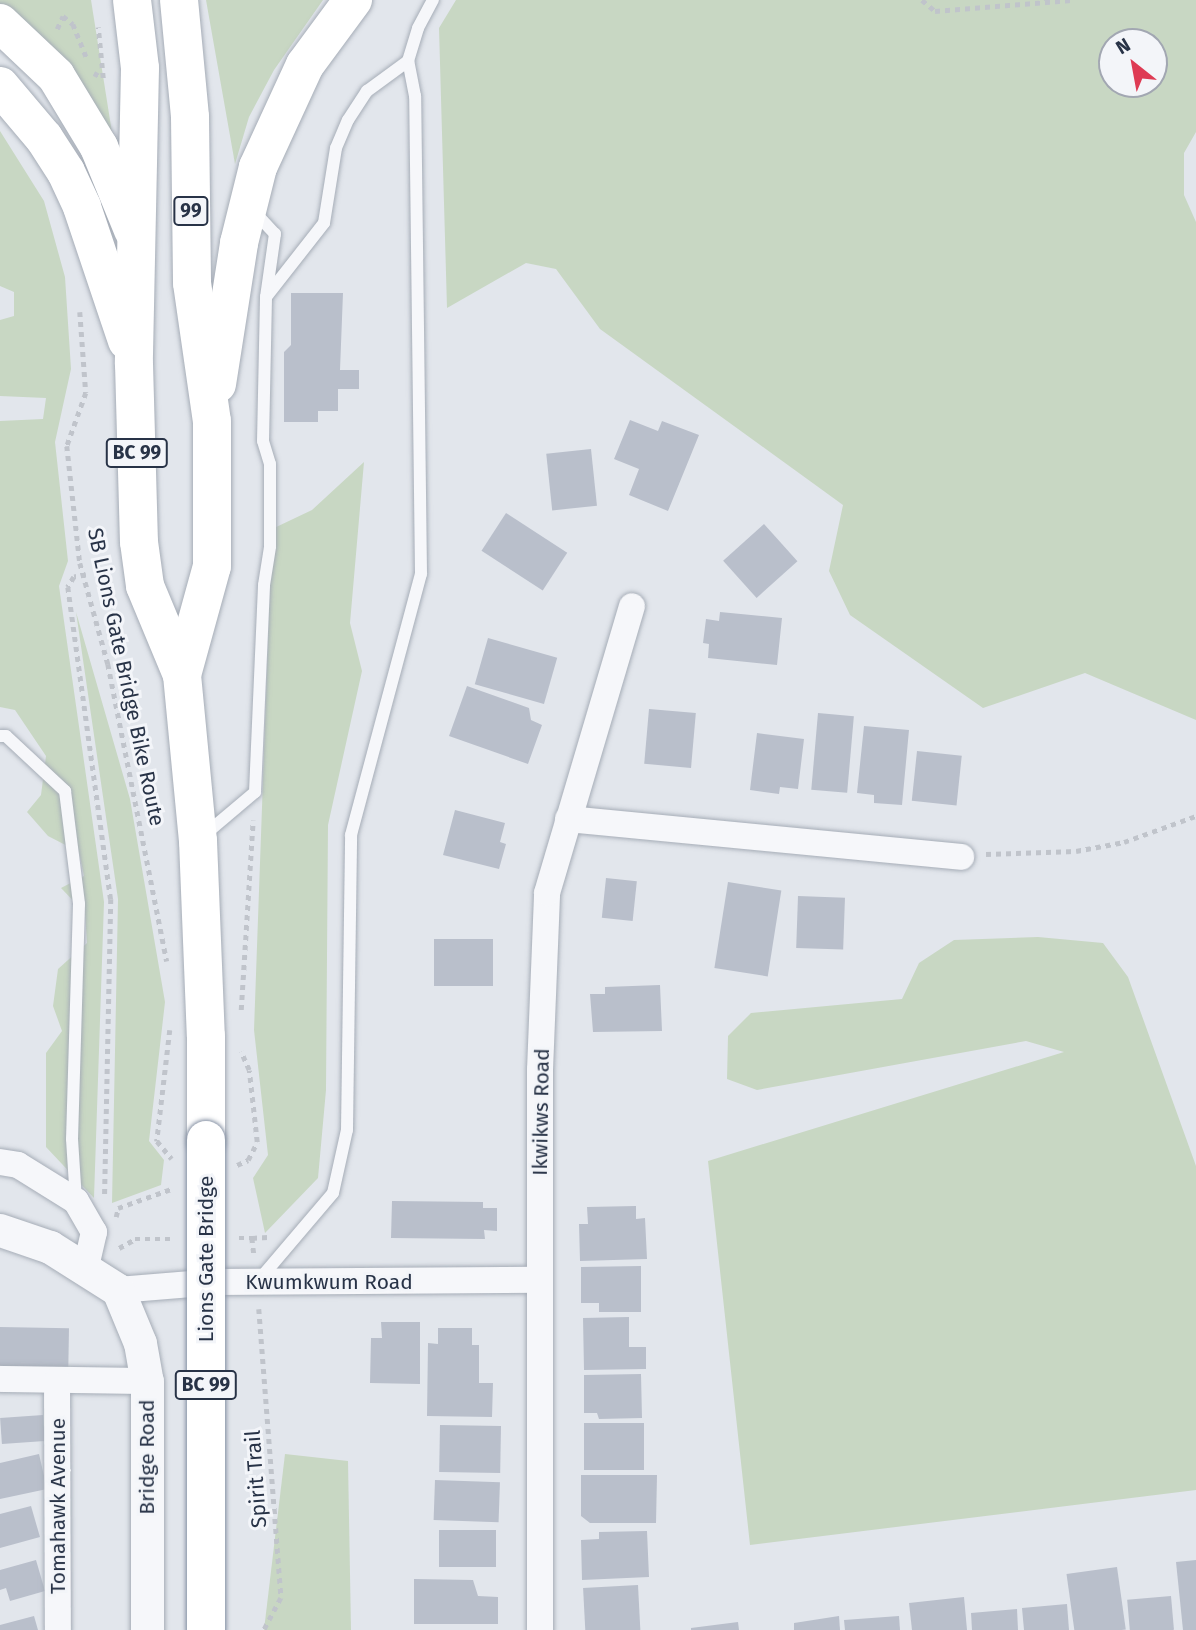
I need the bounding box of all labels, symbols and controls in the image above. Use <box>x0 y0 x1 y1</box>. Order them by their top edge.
north arrow <box>1098 28 1168 98</box>
text: N <box>1112 33 1134 59</box>
road number: 99 <box>172 196 210 226</box>
road number: BC 99 <box>106 437 168 468</box>
street label: SB Lions Gate Bridge Bike Route <box>82 526 170 828</box>
street label: Ikwikws Road <box>527 1048 555 1176</box>
street label: Lions Gate Bridge <box>193 1176 219 1342</box>
street label: Kwumkwum Road <box>245 1269 413 1295</box>
road number: BC 99 <box>174 1370 238 1400</box>
street label: Bridge Road <box>134 1399 160 1515</box>
street label: Tomahawk Avenue <box>45 1418 71 1594</box>
street label: Spirit Trail <box>240 1429 272 1529</box>

